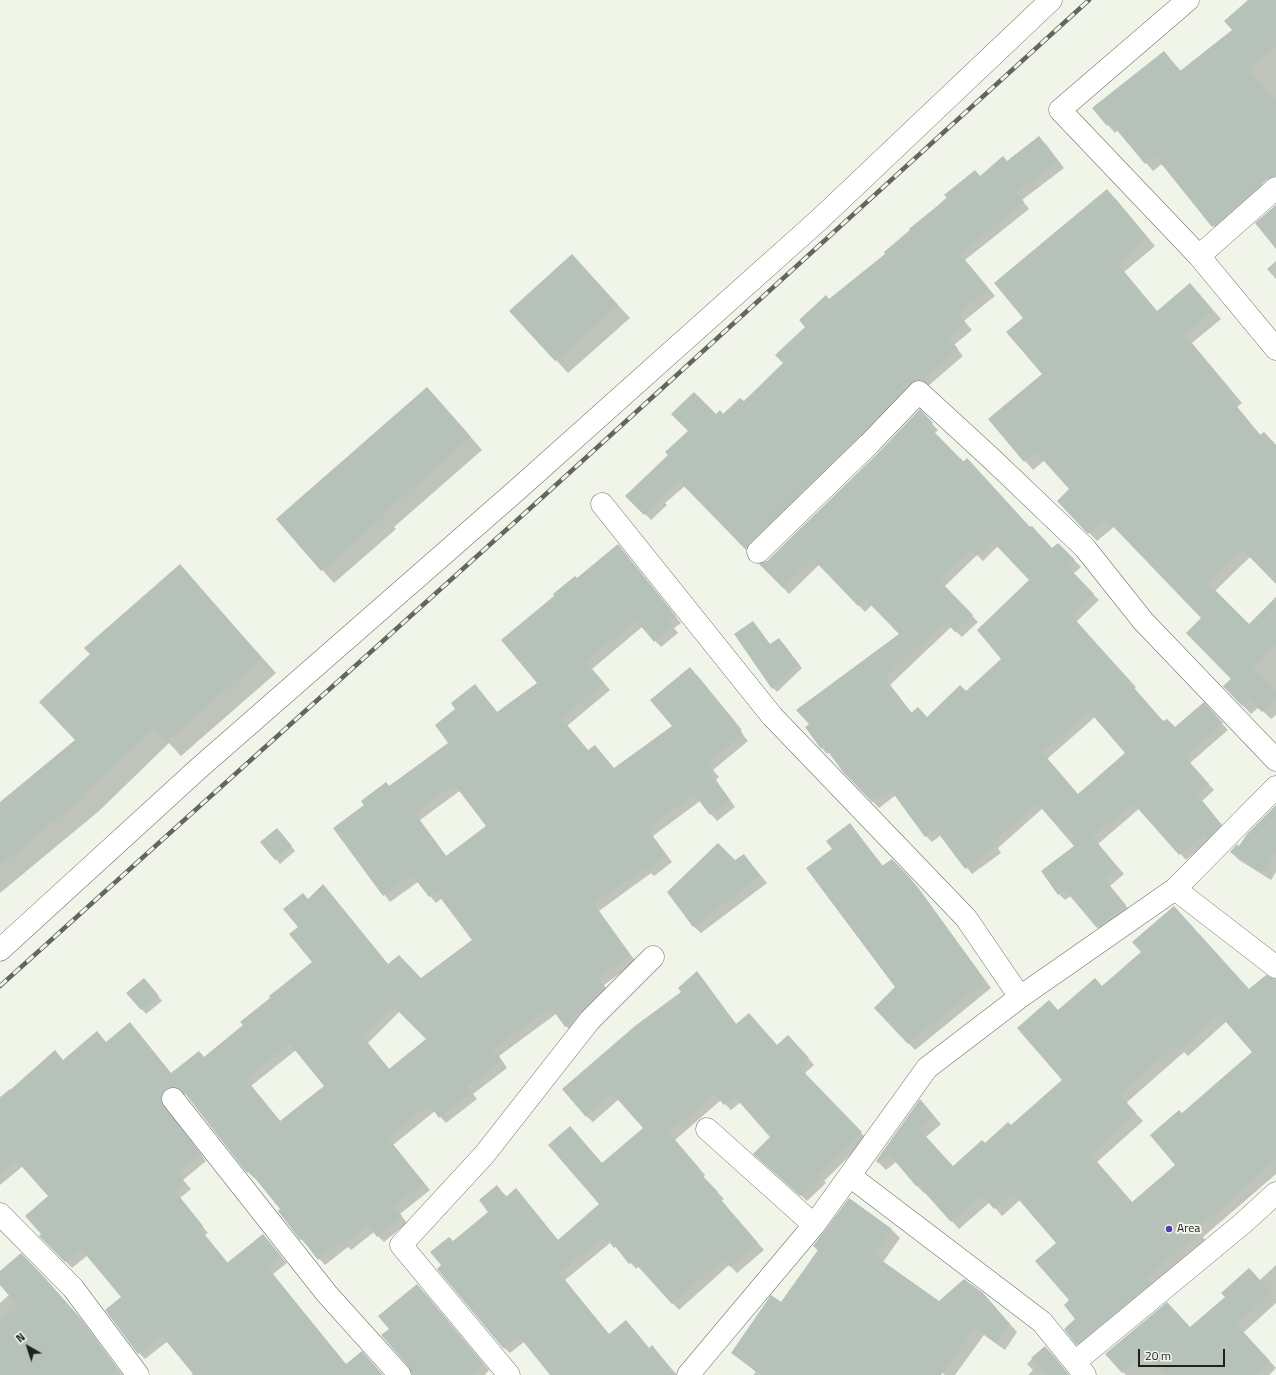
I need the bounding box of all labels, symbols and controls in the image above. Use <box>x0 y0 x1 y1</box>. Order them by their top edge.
place label: Area <box>1177 1222 1200 1236</box>
marker: Area <box>1164 1224 1174 1234</box>
north arrow <box>8 1327 48 1367</box>
text: N <box>12 1329 28 1346</box>
scale bar <box>1140 1341 1227 1367</box>
text: 20 m <box>1145 1346 1171 1365</box>

